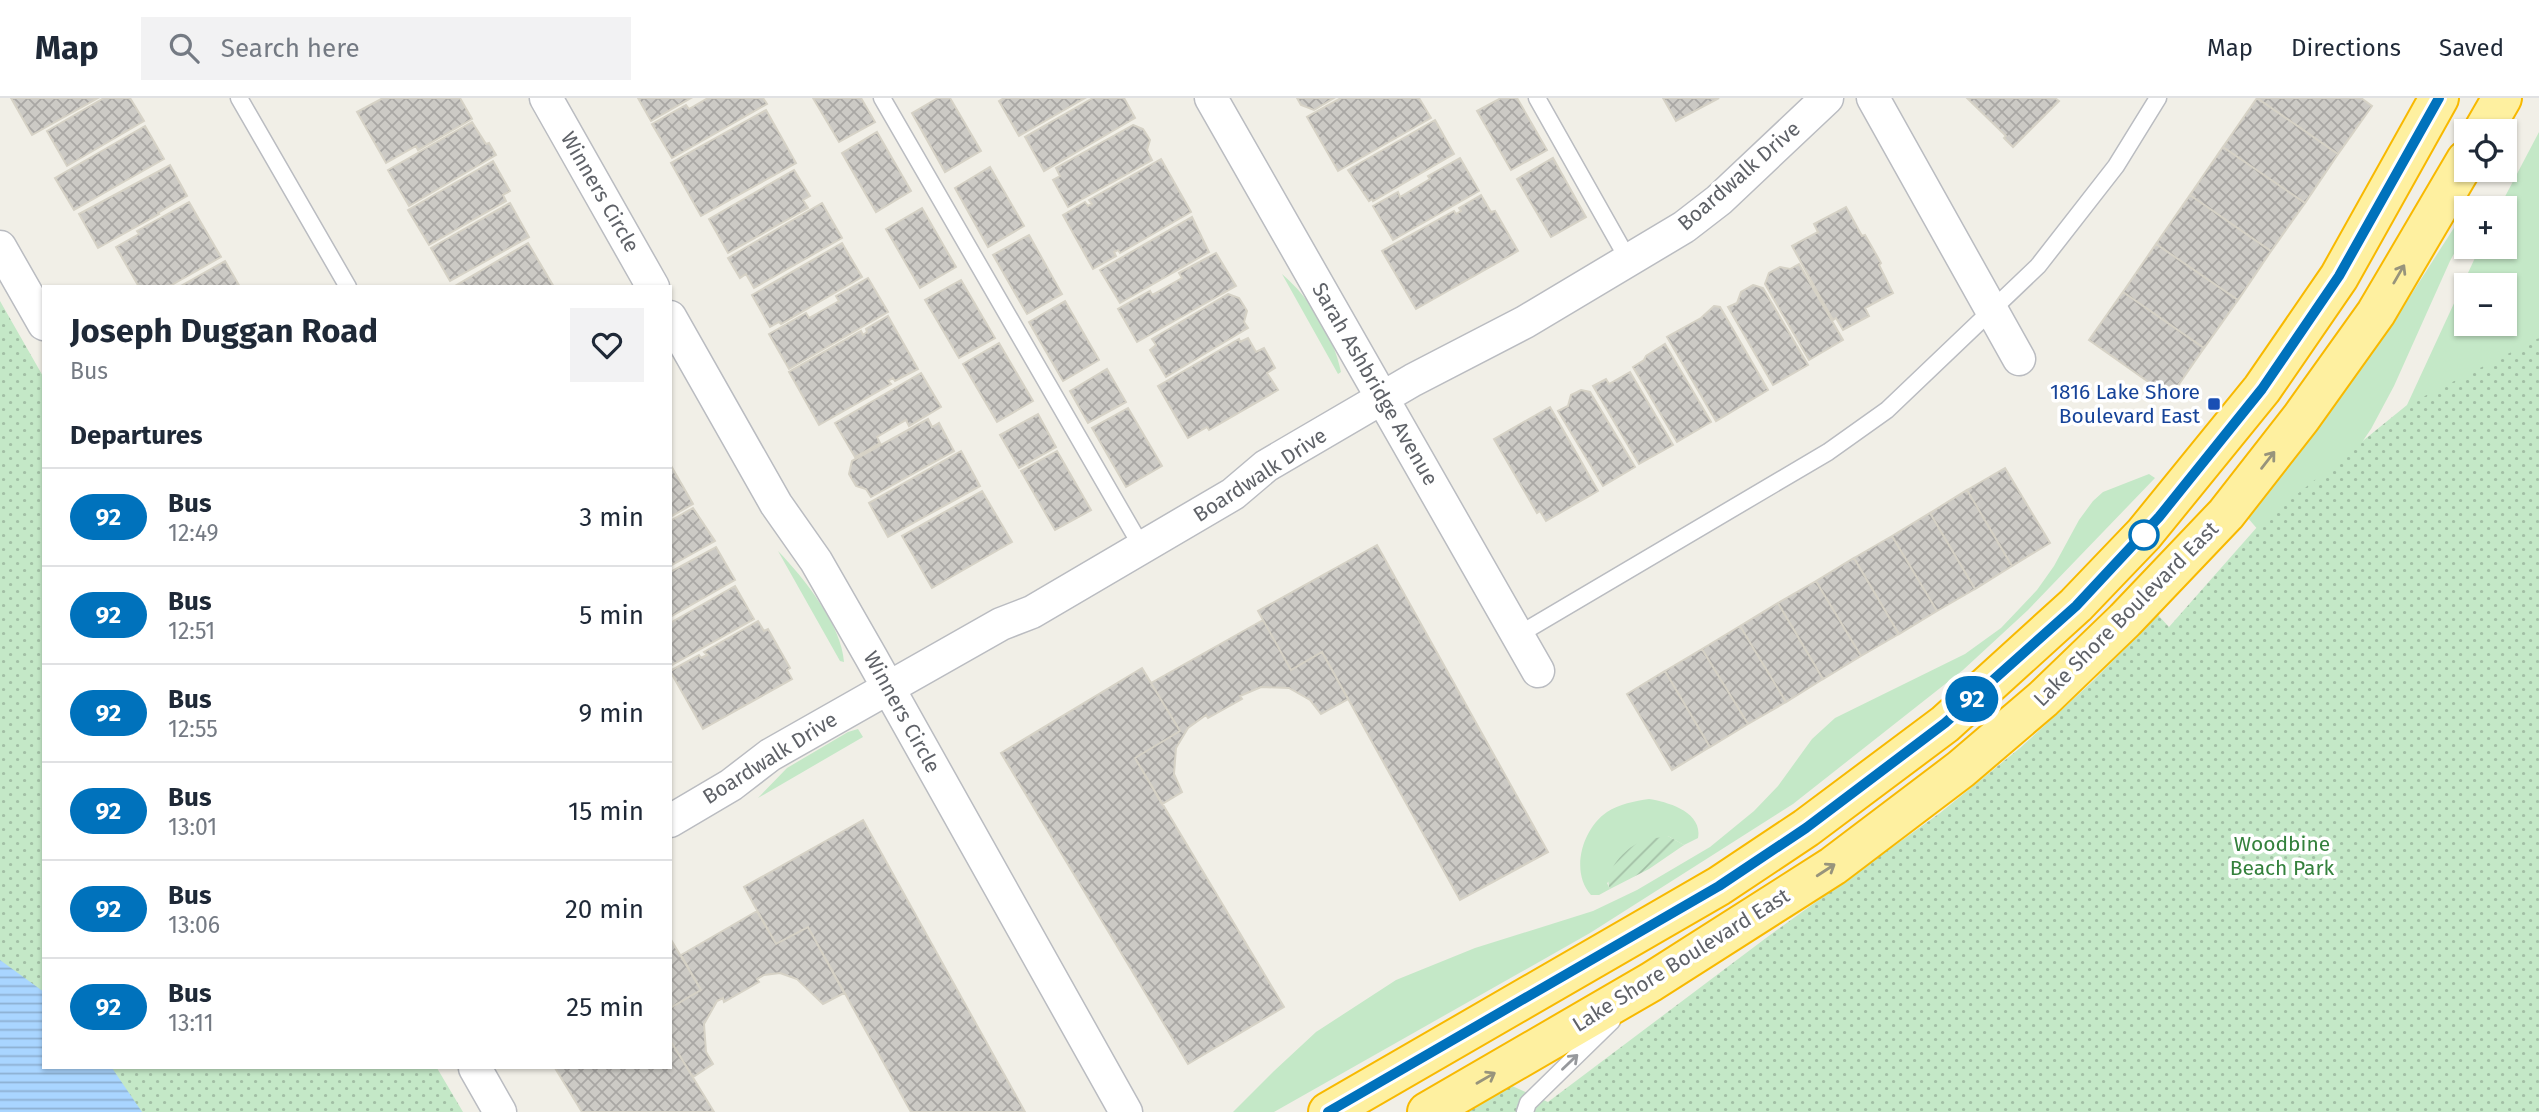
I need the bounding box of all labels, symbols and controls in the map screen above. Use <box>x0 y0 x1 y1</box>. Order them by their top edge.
search box <box>141 17 631 80</box>
text: Map <box>35 28 99 68</box>
icon: search <box>165 29 203 67</box>
text: Search here <box>221 33 360 64</box>
text: Map <box>2207 34 2253 62</box>
text: Directions <box>2291 34 2401 62</box>
text: Saved <box>2439 34 2504 62</box>
street label: Boardwalk Drive <box>1672 116 1806 236</box>
map controls <box>2454 119 2517 336</box>
button: locate <box>2454 119 2517 182</box>
street label: Winners Circle <box>555 127 645 257</box>
button: + <box>2454 196 2517 259</box>
one-way arrow <box>2392 265 2406 285</box>
button: − <box>2454 273 2517 336</box>
street label: Sarah Ashbridge Avenue <box>1306 278 1444 490</box>
button: heart <box>570 308 644 382</box>
text: Joseph Duggan Road <box>70 311 378 351</box>
text: Bus <box>70 357 108 385</box>
place label: 1816 Lake Shore Boulevard East <box>2050 379 2200 429</box>
marker: 1816 Lake Shore Boulevard East <box>2206 396 2222 412</box>
text: Departures <box>70 420 203 451</box>
street label: Boardwalk Drive <box>1188 422 1332 528</box>
one-way arrow <box>2261 451 2276 470</box>
text: Bus <box>168 488 211 519</box>
text: 3 min <box>579 502 644 533</box>
text: 92 <box>96 503 121 531</box>
street label: Lake Shore Boulevard East <box>2028 516 2224 712</box>
text: 12:49 <box>168 519 219 547</box>
unlabelled marker <box>2129 520 2159 550</box>
text: Bus <box>168 586 211 617</box>
text: 5 min <box>579 600 644 631</box>
text: 92 <box>96 601 121 629</box>
text: 12:51 <box>168 617 215 645</box>
street label: Winners Circle <box>858 647 946 777</box>
line badge: 92 <box>1940 676 2004 722</box>
text: Bus <box>168 684 211 715</box>
text: 92 <box>1959 685 1985 713</box>
text: 9 min <box>579 698 644 729</box>
text: 92 <box>96 699 121 727</box>
street label: Boardwalk Drive <box>698 706 842 810</box>
text: 12:55 <box>168 715 218 743</box>
text: Bus <box>168 782 211 813</box>
text: 15 min <box>568 796 644 827</box>
text: 92 <box>96 797 121 825</box>
text: 13:01 <box>168 813 217 841</box>
park label: Woodbine Beach Park <box>2230 831 2335 881</box>
one-way arrow <box>1816 863 1835 877</box>
text: Bus <box>168 880 211 911</box>
street label: Lake Shore Boulevard East <box>1568 882 1795 1038</box>
text: 20 min <box>565 894 644 925</box>
text: 92 <box>96 895 121 923</box>
text: 13:06 <box>168 911 220 939</box>
text: Bus <box>168 978 211 1009</box>
text: 25 min <box>566 992 644 1023</box>
text: 92 <box>96 993 121 1021</box>
text: 13:11 <box>168 1009 214 1037</box>
one-way arrow <box>1561 1054 1578 1071</box>
one-way arrow <box>1475 1071 1495 1085</box>

